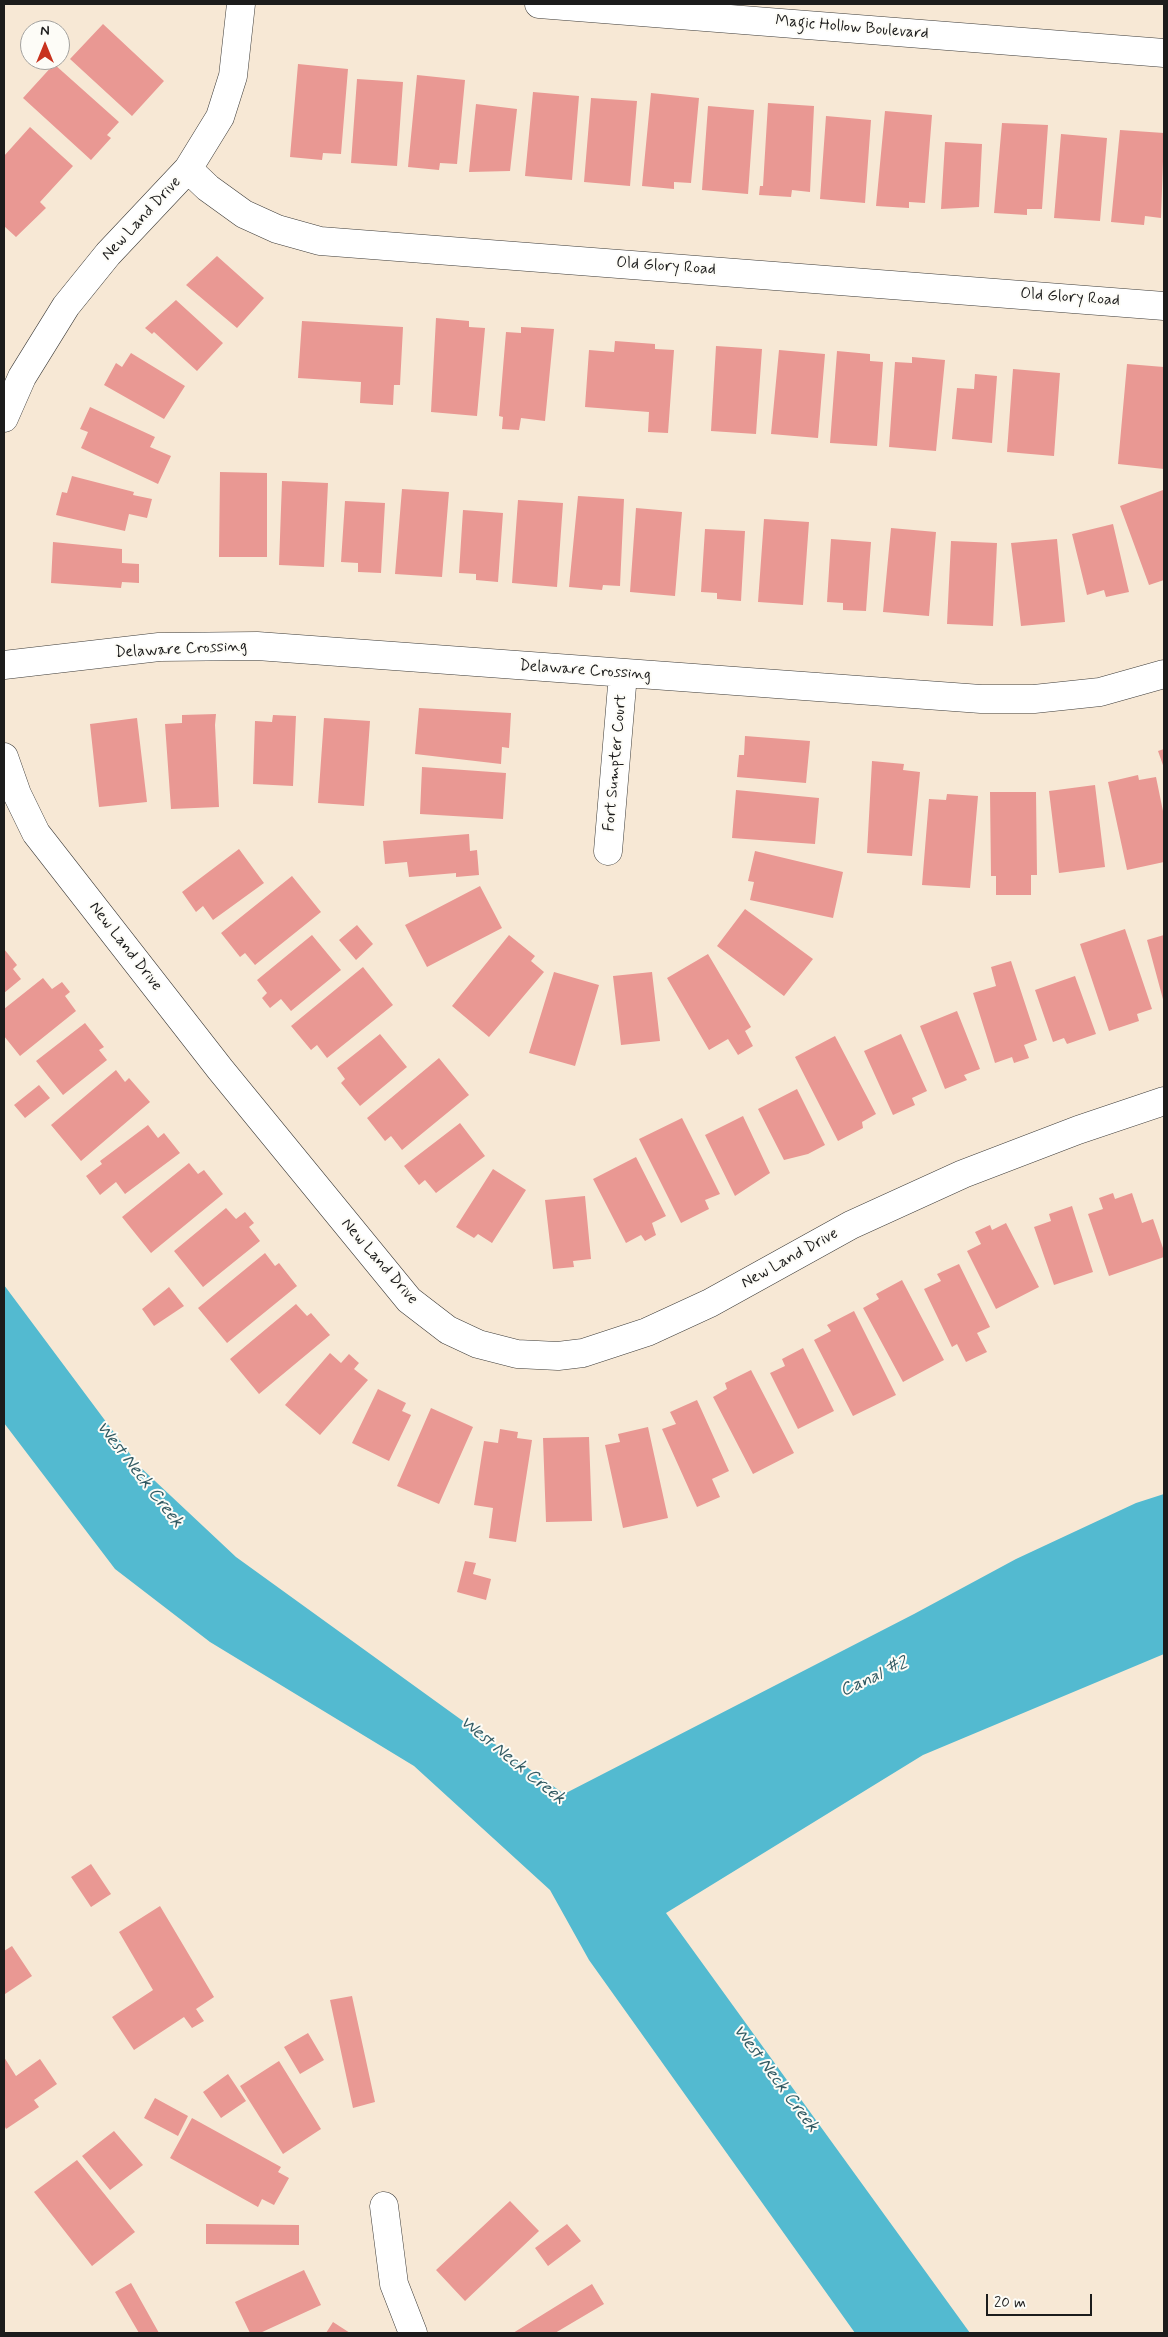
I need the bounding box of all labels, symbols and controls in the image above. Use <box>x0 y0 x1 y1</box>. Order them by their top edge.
street label: Magic Hollow Boulevard <box>775 12 929 44</box>
north arrow <box>20 20 70 70</box>
text: N <box>40 22 50 40</box>
street label: New Land Drive <box>98 173 186 265</box>
street label: Old Glory Road <box>616 254 716 280</box>
street label: Old Glory Road <box>1020 285 1120 311</box>
street label: Delaware Crossing <box>115 637 247 663</box>
street label: Delaware Crossing <box>519 657 651 685</box>
street label: Fort Sumpter Court <box>600 694 632 832</box>
street label: New Land Drive <box>84 899 166 995</box>
street label: New Land Drive <box>336 1215 422 1309</box>
street label: New Land Drive <box>738 1224 842 1294</box>
water label: West Neck Creek <box>91 1417 187 1533</box>
water label: Canal #2 <box>837 1654 911 1702</box>
water label: West Neck Creek <box>455 1712 569 1810</box>
water label: West Neck Creek <box>727 2021 823 2137</box>
scale bar <box>988 2284 1094 2316</box>
text: 20 m <box>994 2293 1026 2313</box>

